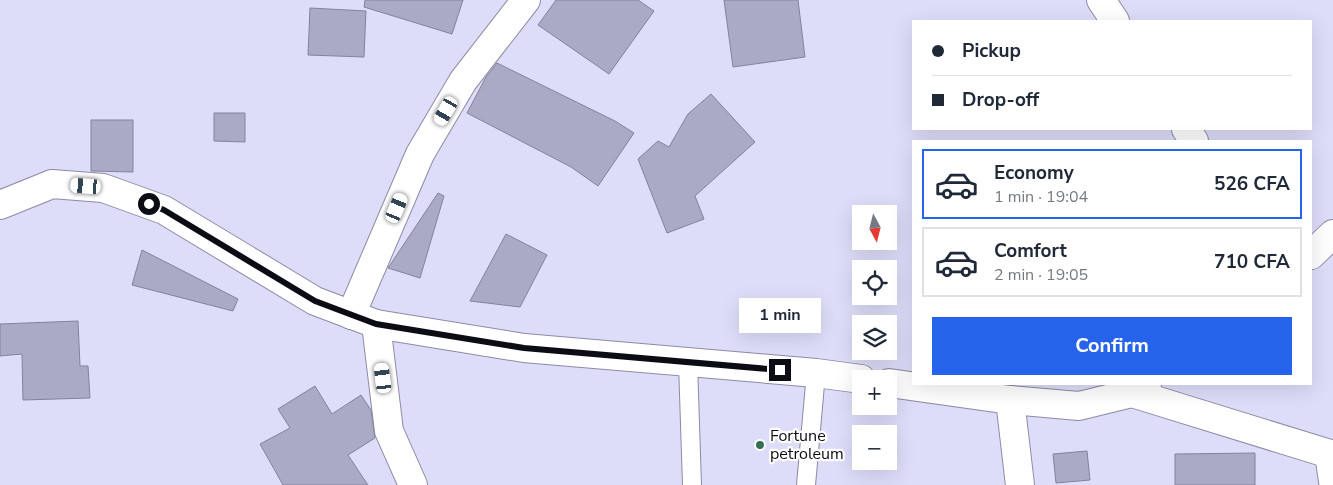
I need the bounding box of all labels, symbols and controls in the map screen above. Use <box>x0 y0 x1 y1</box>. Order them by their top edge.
text: Pickup <box>962 38 1021 64</box>
text: Drop-off <box>962 87 1039 113</box>
car <box>432 94 459 128</box>
text: Economy <box>994 160 1074 186</box>
icon: car <box>934 162 979 207</box>
text: 526 CFA <box>1214 171 1290 197</box>
car <box>70 177 101 195</box>
text: 1 min · 19:04 <box>994 186 1088 208</box>
car <box>384 191 409 225</box>
route start <box>138 193 160 215</box>
north arrow <box>852 205 898 250</box>
map controls <box>852 205 897 470</box>
text: Comfort <box>994 238 1067 264</box>
icon: car <box>934 240 979 285</box>
text: 710 CFA <box>1214 249 1290 275</box>
button: locate <box>852 260 897 305</box>
text: 2 min · 19:05 <box>994 264 1088 286</box>
callout: 1 min <box>739 298 821 332</box>
text: 1 min <box>759 304 801 326</box>
button: layers <box>852 315 897 360</box>
button: Confirm <box>932 317 1292 375</box>
route end <box>769 359 791 381</box>
car <box>373 362 392 394</box>
button: + <box>852 370 897 415</box>
place label: Fortune petroleum <box>770 425 844 465</box>
button: − <box>852 425 897 470</box>
marker: Fortune petroleum <box>754 439 766 451</box>

